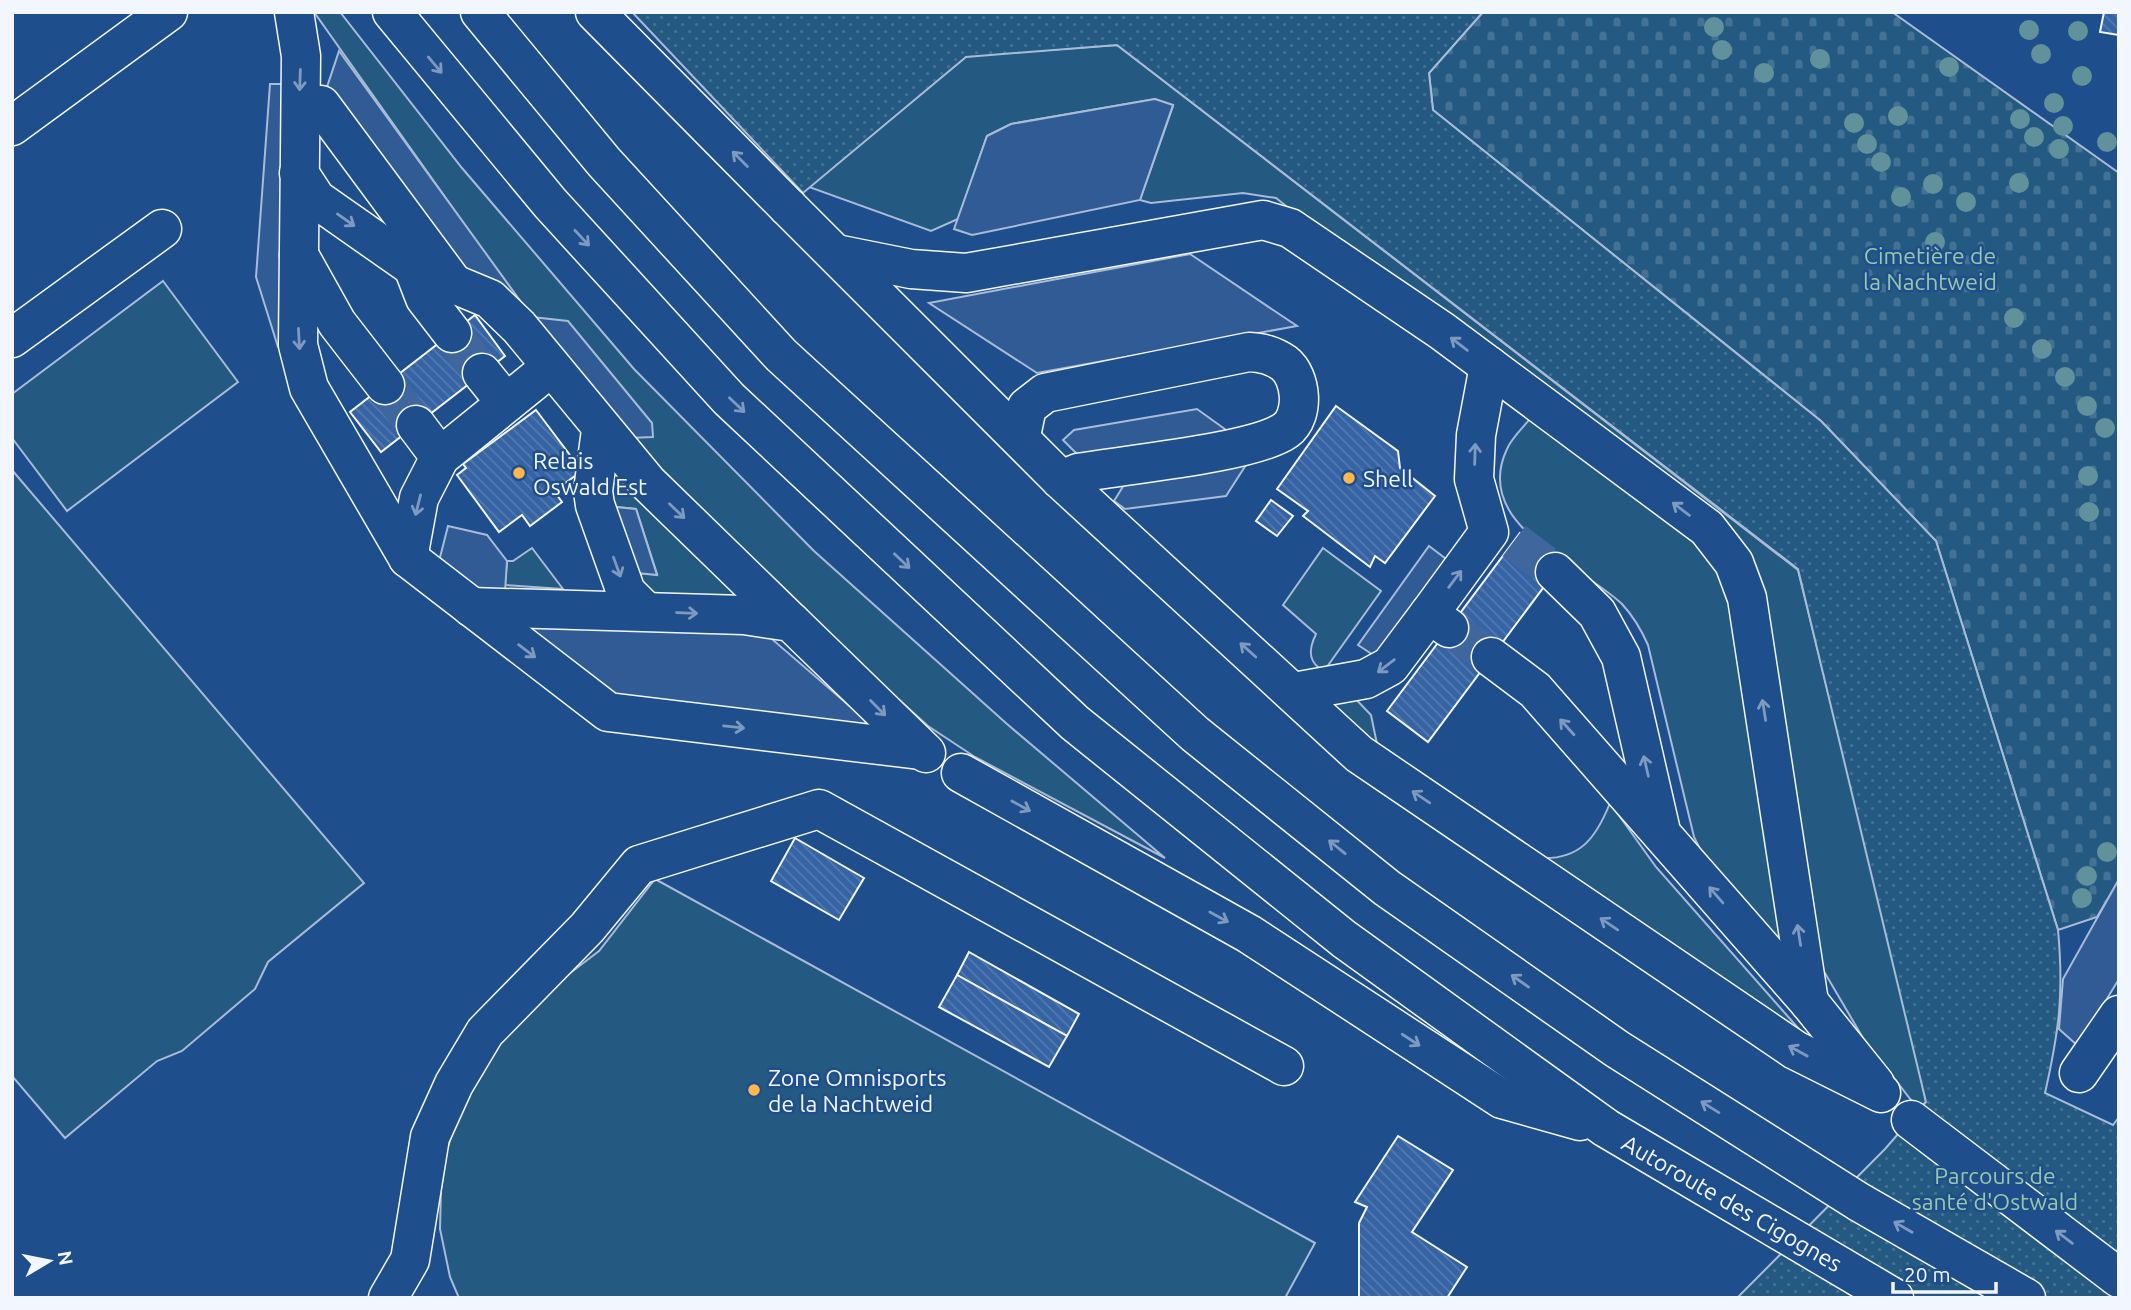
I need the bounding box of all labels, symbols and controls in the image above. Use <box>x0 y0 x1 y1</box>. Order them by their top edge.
one-way arrow <box>427 55 443 73</box>
one-way arrow <box>294 68 307 91</box>
one-way arrow <box>731 150 748 167</box>
one-way arrow <box>336 213 355 227</box>
one-way arrow <box>574 229 591 246</box>
park label: Cimetière de la Nachtweid <box>1863 243 1997 294</box>
one-way arrow <box>293 327 306 350</box>
one-way arrow <box>1450 336 1469 351</box>
one-way arrow <box>728 397 745 414</box>
one-way arrow <box>1468 443 1482 466</box>
place label: Relais Oswald Est <box>533 448 647 499</box>
marker: Relais Oswald Est <box>511 465 527 481</box>
place label: Shell <box>1363 466 1413 491</box>
marker: Shell <box>1341 470 1357 486</box>
one-way arrow <box>411 494 424 516</box>
one-way arrow <box>1672 501 1691 516</box>
one-way arrow <box>668 502 685 519</box>
one-way arrow <box>894 553 911 570</box>
one-way arrow <box>612 556 624 578</box>
one-way arrow <box>1448 570 1463 589</box>
one-way arrow <box>675 606 698 619</box>
one-way arrow <box>1239 642 1257 658</box>
one-way arrow <box>518 644 536 659</box>
one-way arrow <box>1377 659 1396 673</box>
one-way arrow <box>869 699 886 716</box>
one-way arrow <box>1757 699 1770 722</box>
one-way arrow <box>1559 718 1575 736</box>
one-way arrow <box>722 720 745 733</box>
one-way arrow <box>1639 755 1652 778</box>
one-way arrow <box>1412 790 1431 804</box>
one-way arrow <box>1010 799 1030 813</box>
one-way arrow <box>1328 839 1346 855</box>
one-way arrow <box>1708 887 1724 905</box>
one-way arrow <box>1209 910 1229 924</box>
one-way arrow <box>1600 917 1620 931</box>
one-way arrow <box>1792 924 1805 947</box>
one-way arrow <box>1511 974 1531 988</box>
one-way arrow <box>1401 1032 1420 1047</box>
one-way arrow <box>1789 1044 1809 1058</box>
place label: Zone Omnisports de la Nachtweid <box>768 1065 946 1116</box>
marker: Zone Omnisports de la Nachtweid <box>746 1082 762 1098</box>
one-way arrow <box>1700 1100 1720 1114</box>
street label: Autoroute des Cigognes <box>1618 1130 1846 1276</box>
park label: Parcours de santé d'Ostwald <box>1912 1163 2078 1214</box>
one-way arrow <box>1893 1220 1913 1234</box>
north arrow <box>14 1226 84 1296</box>
one-way arrow <box>2055 1230 2074 1244</box>
text: N <box>54 1249 78 1267</box>
scale bar <box>1893 1250 1996 1294</box>
text: 20 m <box>1904 1262 1951 1286</box>

